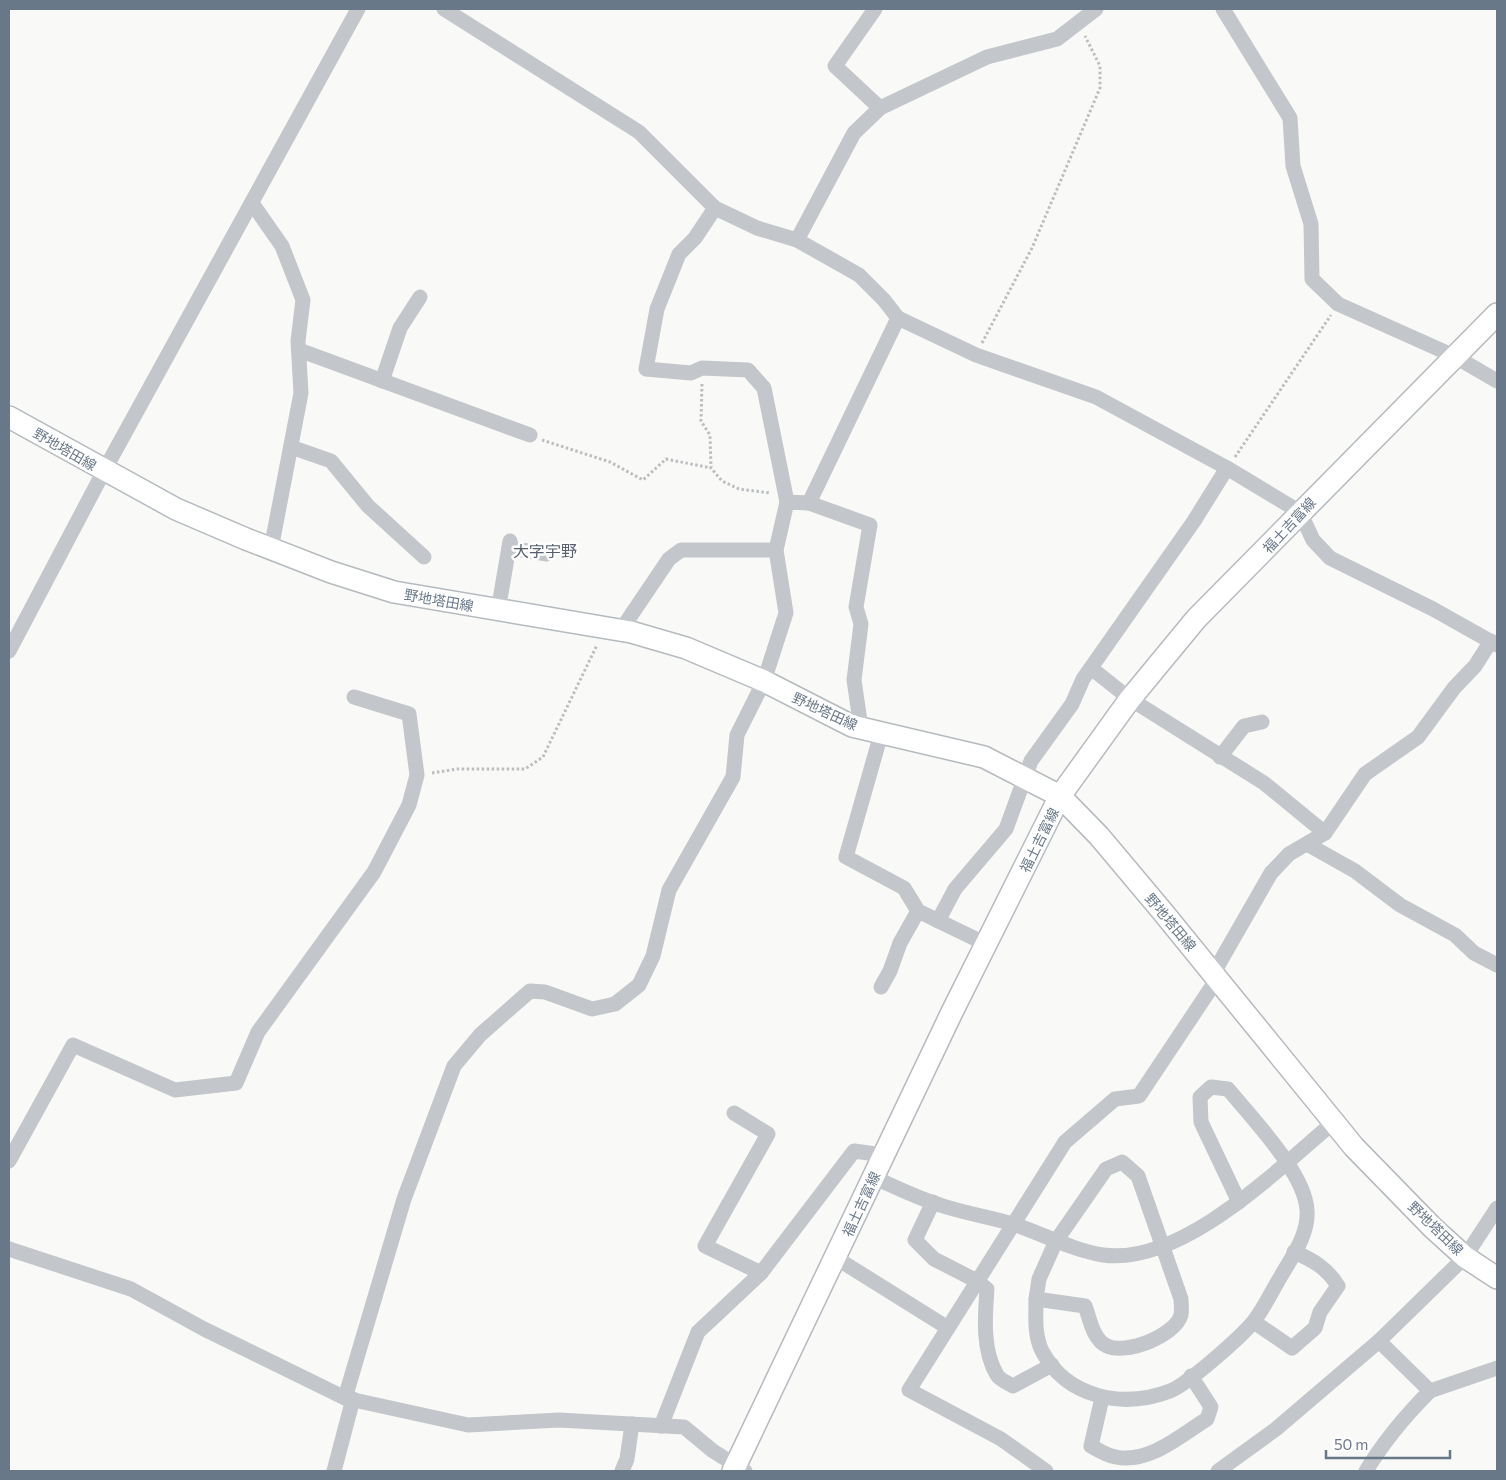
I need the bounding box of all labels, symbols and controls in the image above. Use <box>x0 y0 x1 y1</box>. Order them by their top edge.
street label: 野地塔田線 <box>30 424 100 474</box>
street label: 福土吉富線 <box>1259 494 1319 556</box>
district label: 大字宇野 <box>513 541 577 560</box>
street label: 野地塔田線 <box>403 586 475 614</box>
street label: 野地塔田線 <box>790 689 860 733</box>
street label: 福土吉富線 <box>1016 805 1062 875</box>
street label: 野地塔田線 <box>1142 890 1200 954</box>
street label: 福土吉富線 <box>839 1169 883 1239</box>
street label: 野地塔田線 <box>1405 1198 1467 1258</box>
scale bar <box>1326 1428 1450 1460</box>
text: 50 m <box>1334 1435 1368 1453</box>

